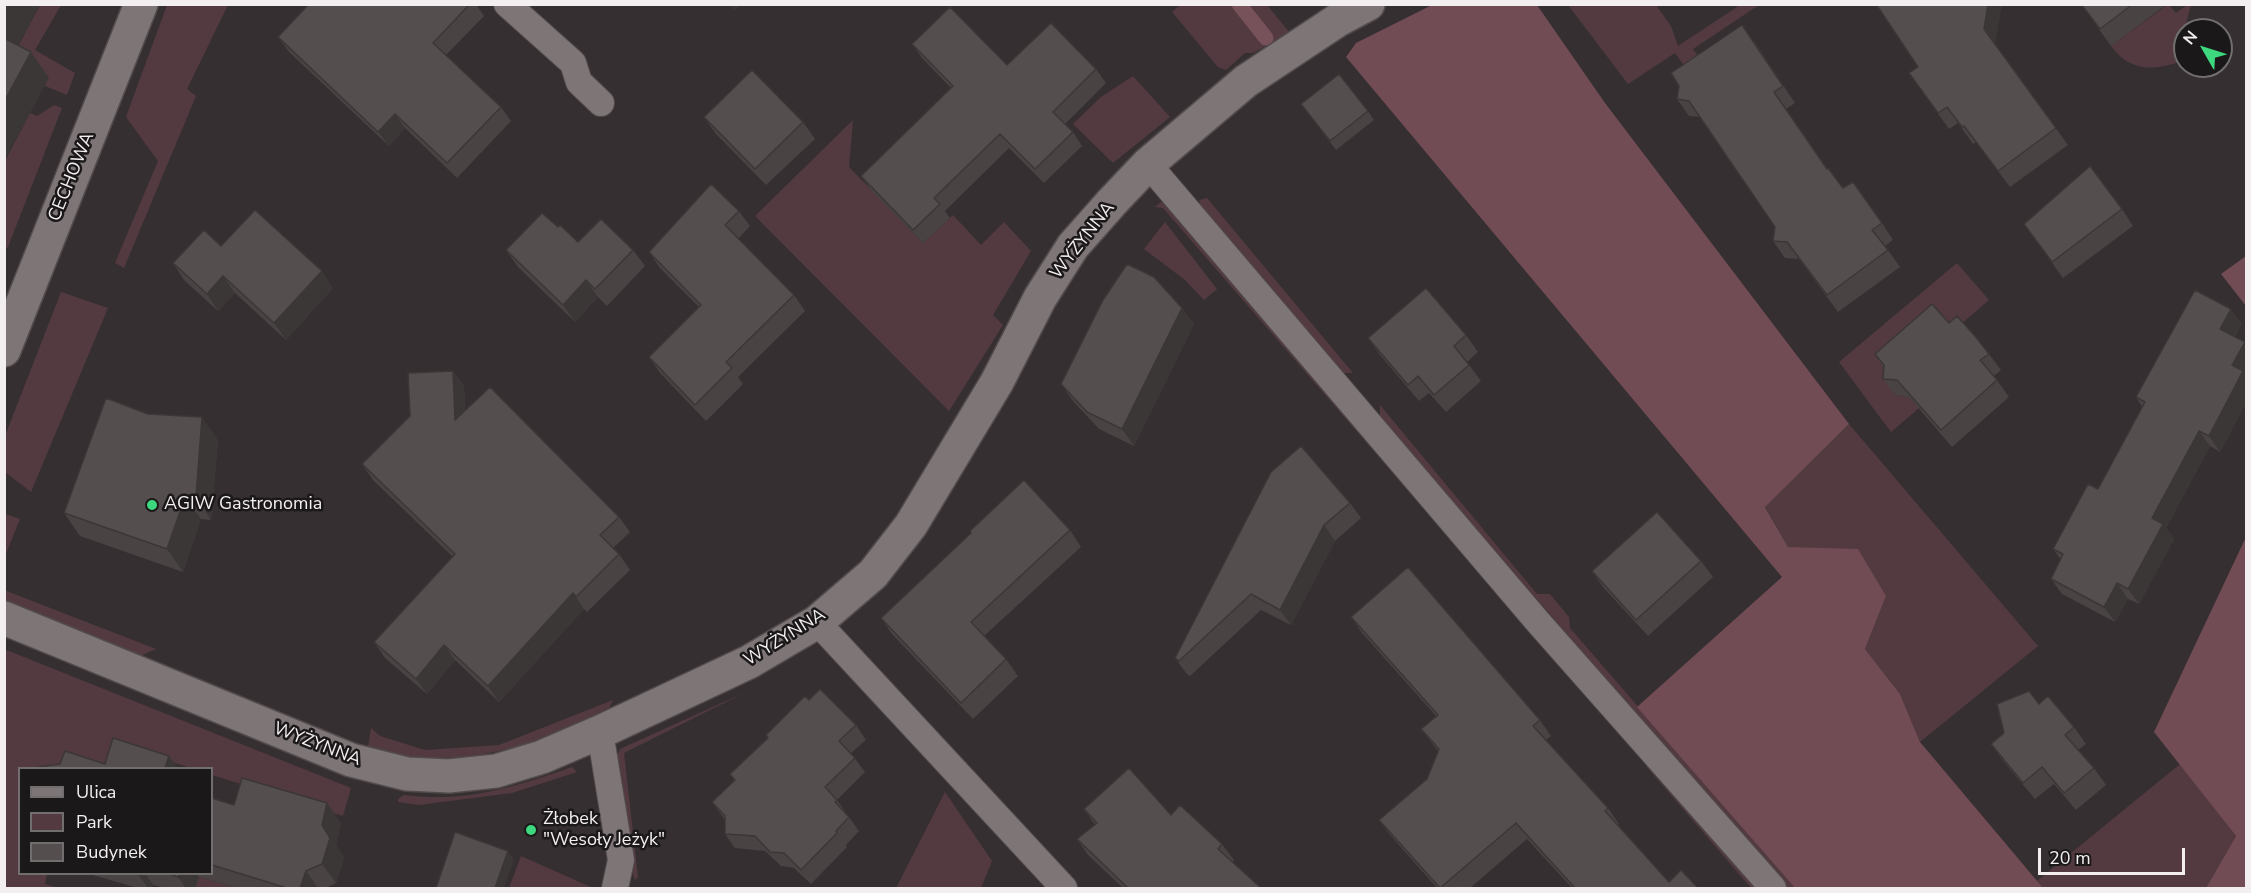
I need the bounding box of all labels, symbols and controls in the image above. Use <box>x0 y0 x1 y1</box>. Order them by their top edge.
north arrow <box>2173 18 2233 78</box>
text: N <box>2178 26 2203 50</box>
street label: CECHOWA <box>44 129 100 225</box>
street label: WYŻYNNA <box>1046 198 1120 284</box>
place label: AGIW Gastronomia <box>164 494 322 516</box>
marker: AGIW Gastronomia <box>145 498 159 512</box>
street label: WYŻYNNA <box>740 604 830 672</box>
street label: WYŻYNNA <box>270 718 364 772</box>
legend <box>18 767 213 875</box>
text: Ulica <box>76 780 116 804</box>
place label: Żłobek "Wesoły Jeżyk" <box>543 809 665 852</box>
text: Park <box>76 810 112 834</box>
marker: Żłobek "Wesoły Jeżyk" <box>524 823 538 837</box>
scale bar <box>2041 836 2188 874</box>
text: Budynek <box>76 840 147 864</box>
text: 20 m <box>2049 846 2091 870</box>

